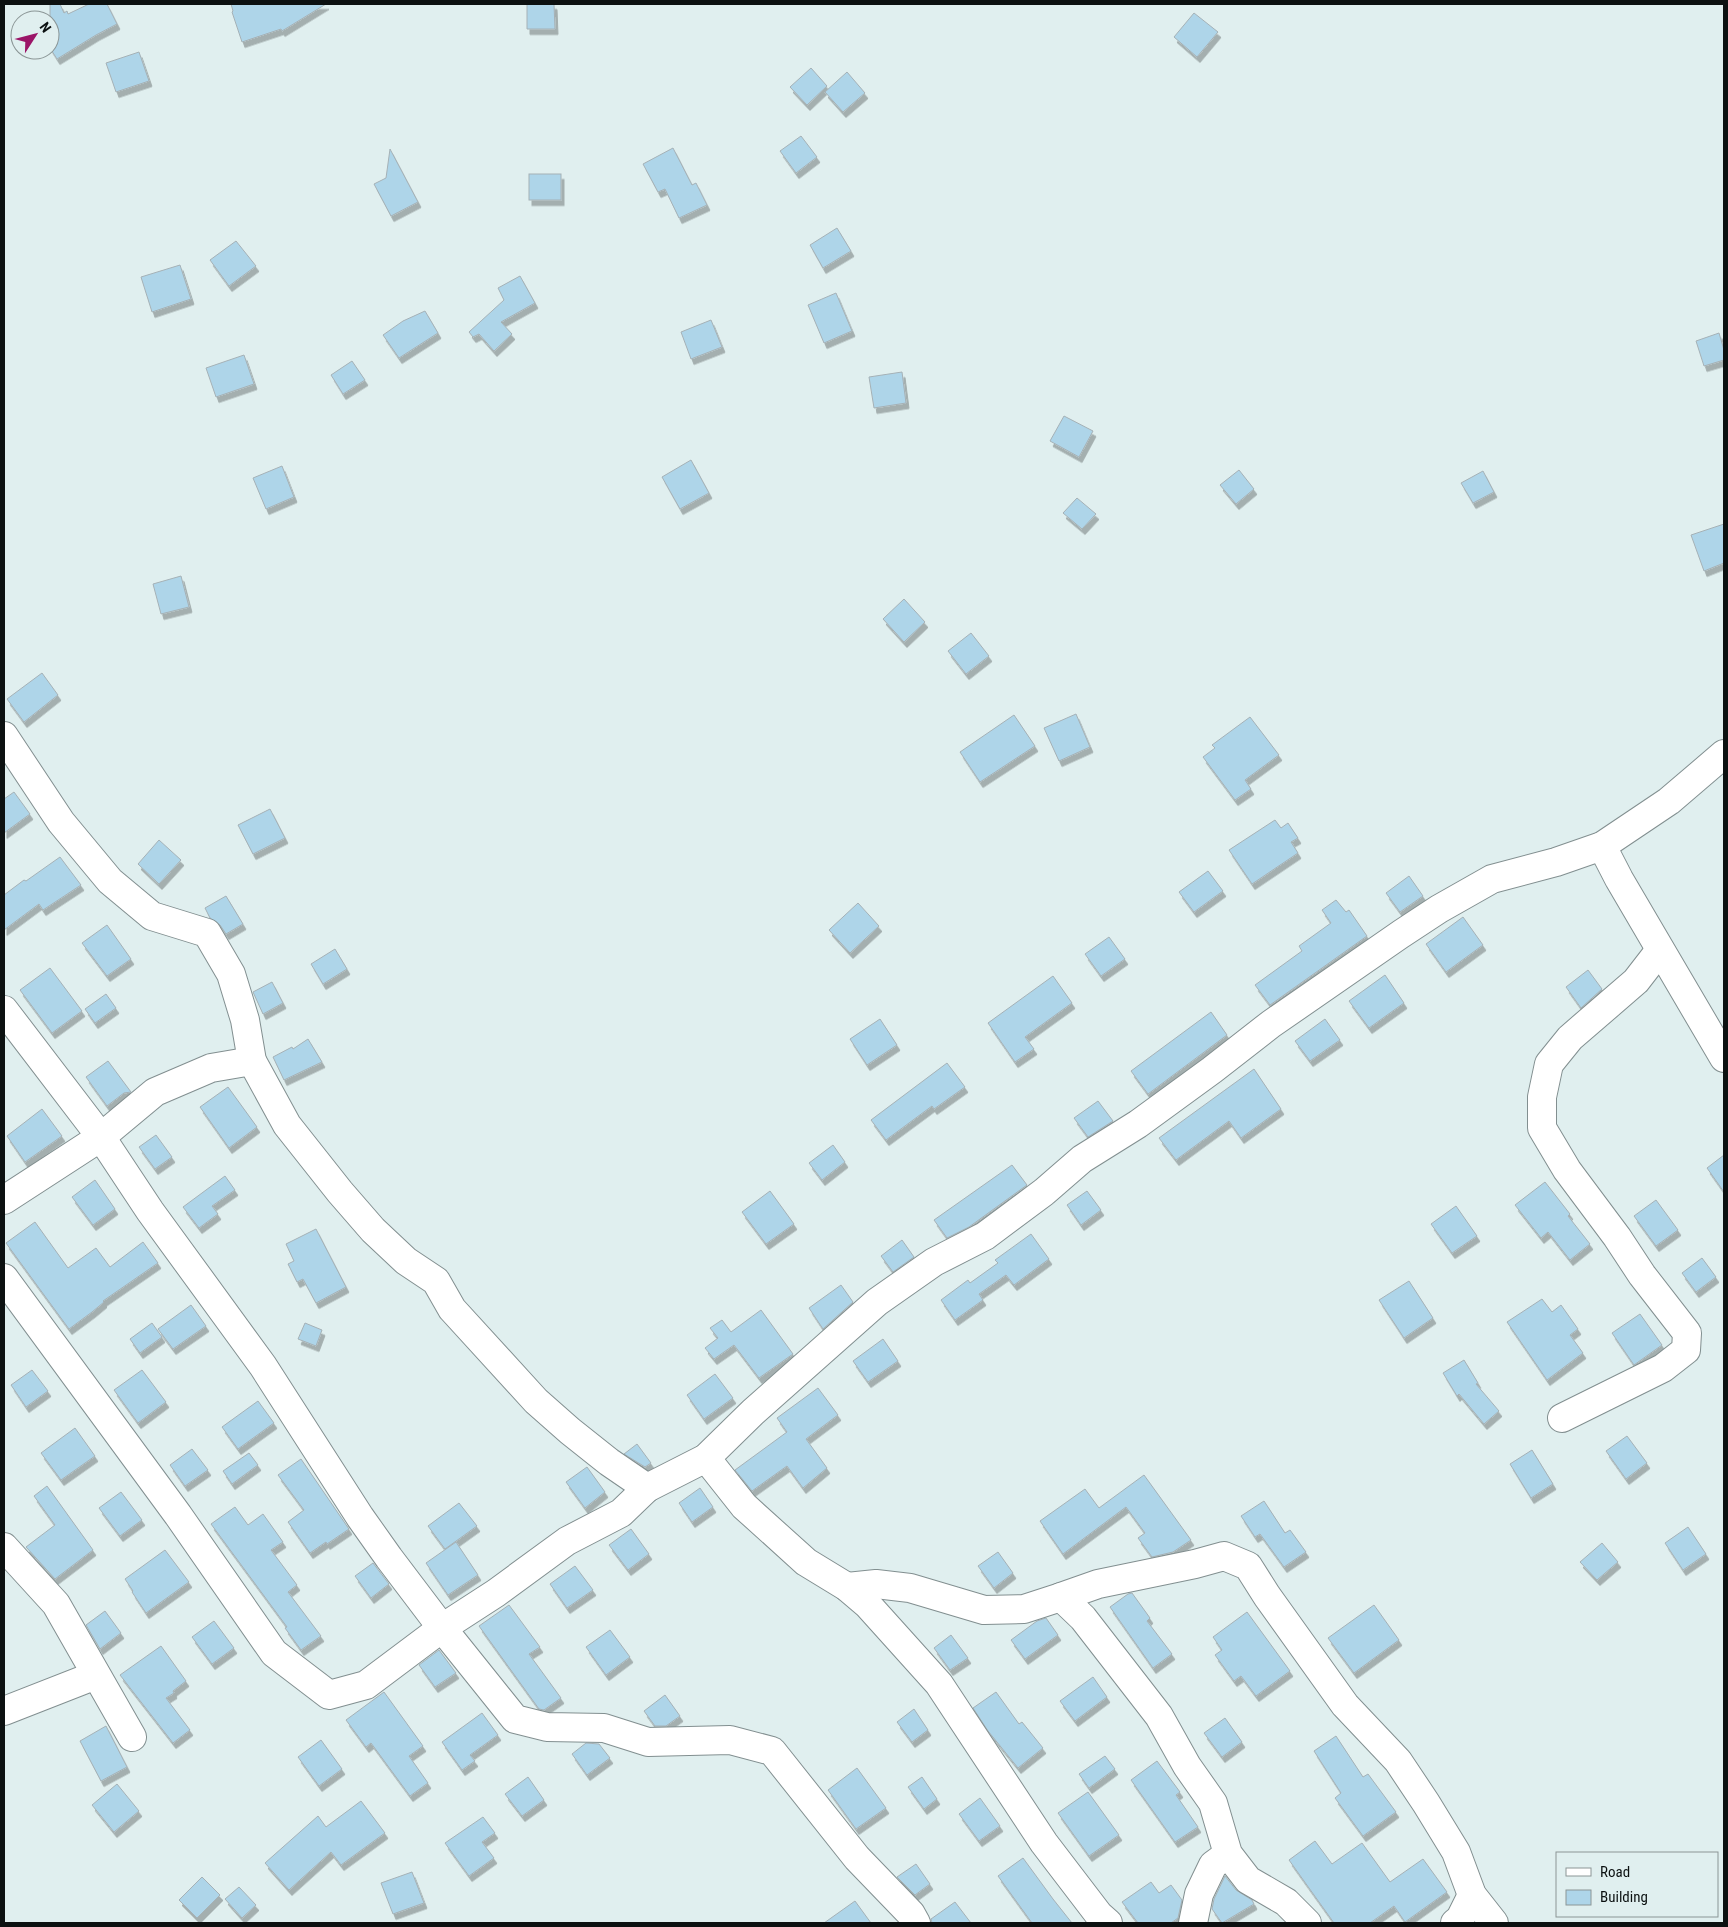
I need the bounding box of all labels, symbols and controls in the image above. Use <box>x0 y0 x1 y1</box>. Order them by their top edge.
north arrow <box>10 10 60 60</box>
text: N <box>37 19 55 36</box>
legend <box>1556 1852 1718 1917</box>
text: Road <box>1600 1863 1630 1881</box>
text: Building <box>1600 1888 1648 1906</box>

